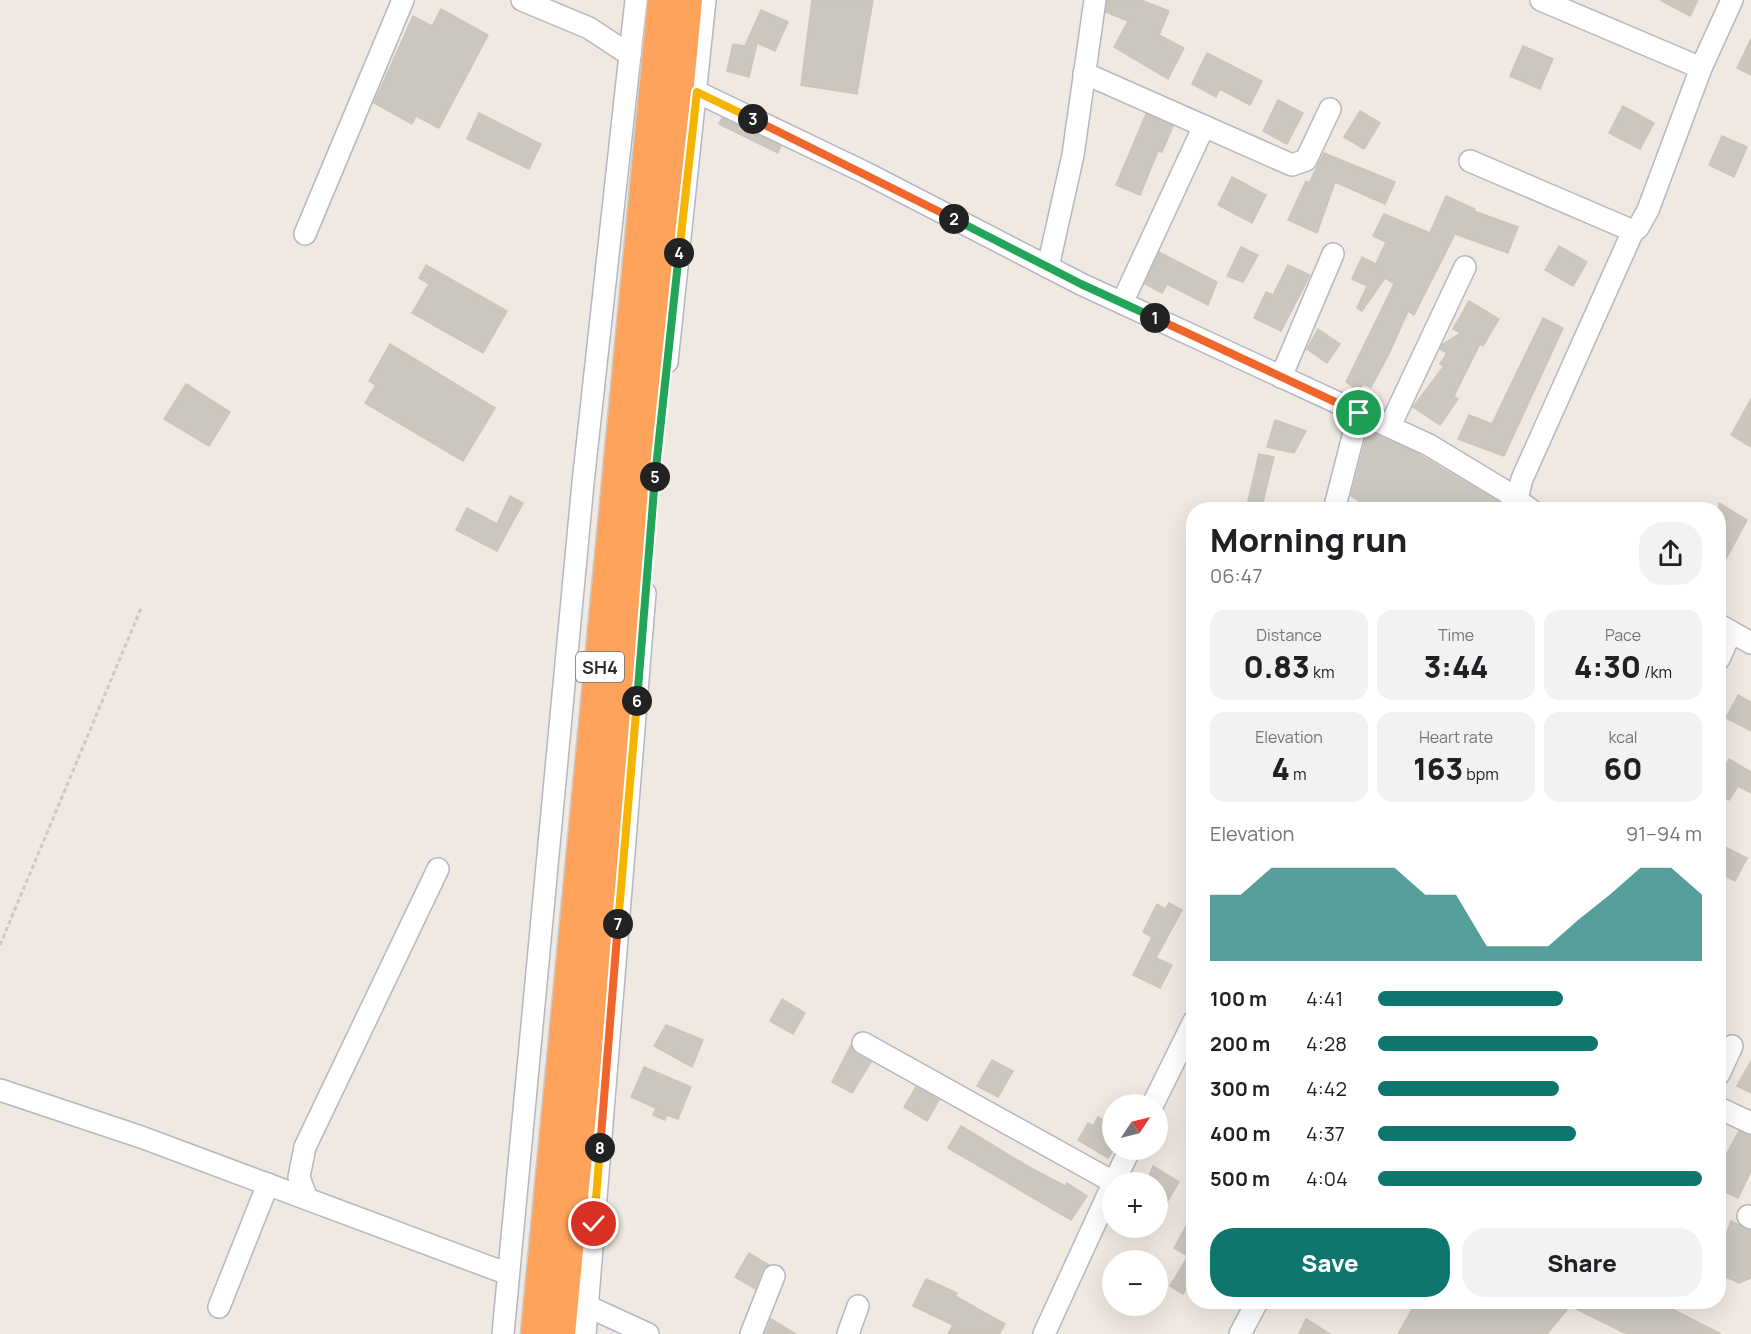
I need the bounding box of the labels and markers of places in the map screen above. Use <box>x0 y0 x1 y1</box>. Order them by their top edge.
pin: 3 <box>738 104 768 134</box>
pin: 2 <box>939 204 969 234</box>
pin: 4 <box>664 238 694 268</box>
pin: 1 <box>1140 303 1170 333</box>
pin <box>1333 387 1384 438</box>
pin: 5 <box>640 462 670 492</box>
pin: 6 <box>622 686 652 716</box>
pin: 7 <box>603 909 633 939</box>
pin: 8 <box>585 1133 615 1163</box>
pin <box>568 1198 619 1249</box>

